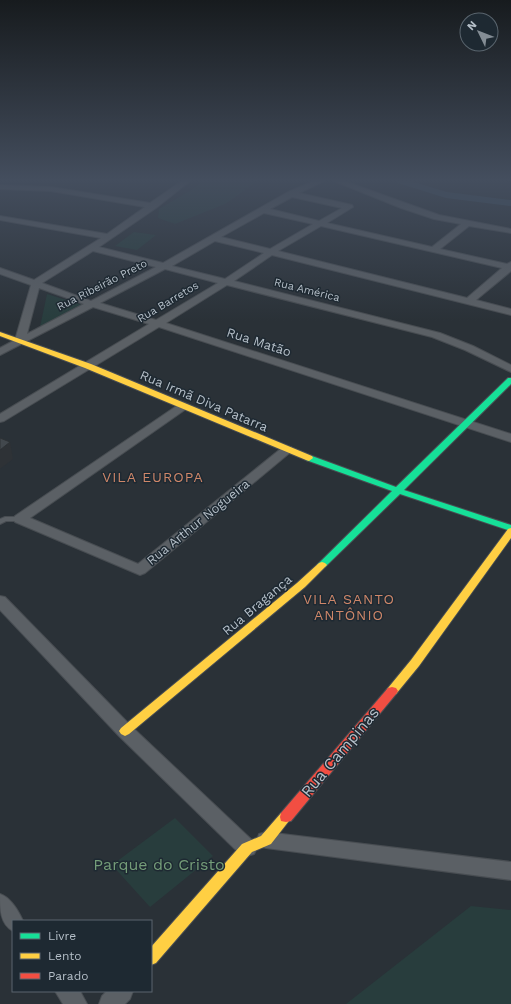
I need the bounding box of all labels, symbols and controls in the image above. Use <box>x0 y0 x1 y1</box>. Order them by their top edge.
north arrow <box>459 12 499 52</box>
text: N <box>465 18 480 33</box>
street label: Rua Ribeirão Preto <box>55 257 149 313</box>
street label: Rua América <box>273 276 341 304</box>
street label: Rua Barretos <box>135 279 201 325</box>
street label: Rua Matão <box>225 325 293 360</box>
street label: Rua Irmã Diva Patarra <box>138 367 271 435</box>
district label: VILA EUROPA <box>102 469 204 485</box>
street label: Rua Arthur Nogueira <box>144 476 253 568</box>
street label: Rua Bragança <box>219 571 295 638</box>
district label: VILA SANTO ANTÔNIO <box>303 591 395 623</box>
street label: Rua Campinas <box>297 703 383 801</box>
park label: Parque do Cristo <box>93 855 225 874</box>
legend <box>12 920 152 992</box>
text: Livre <box>48 929 76 943</box>
text: Lento <box>48 949 82 963</box>
text: Parado <box>48 969 88 983</box>

